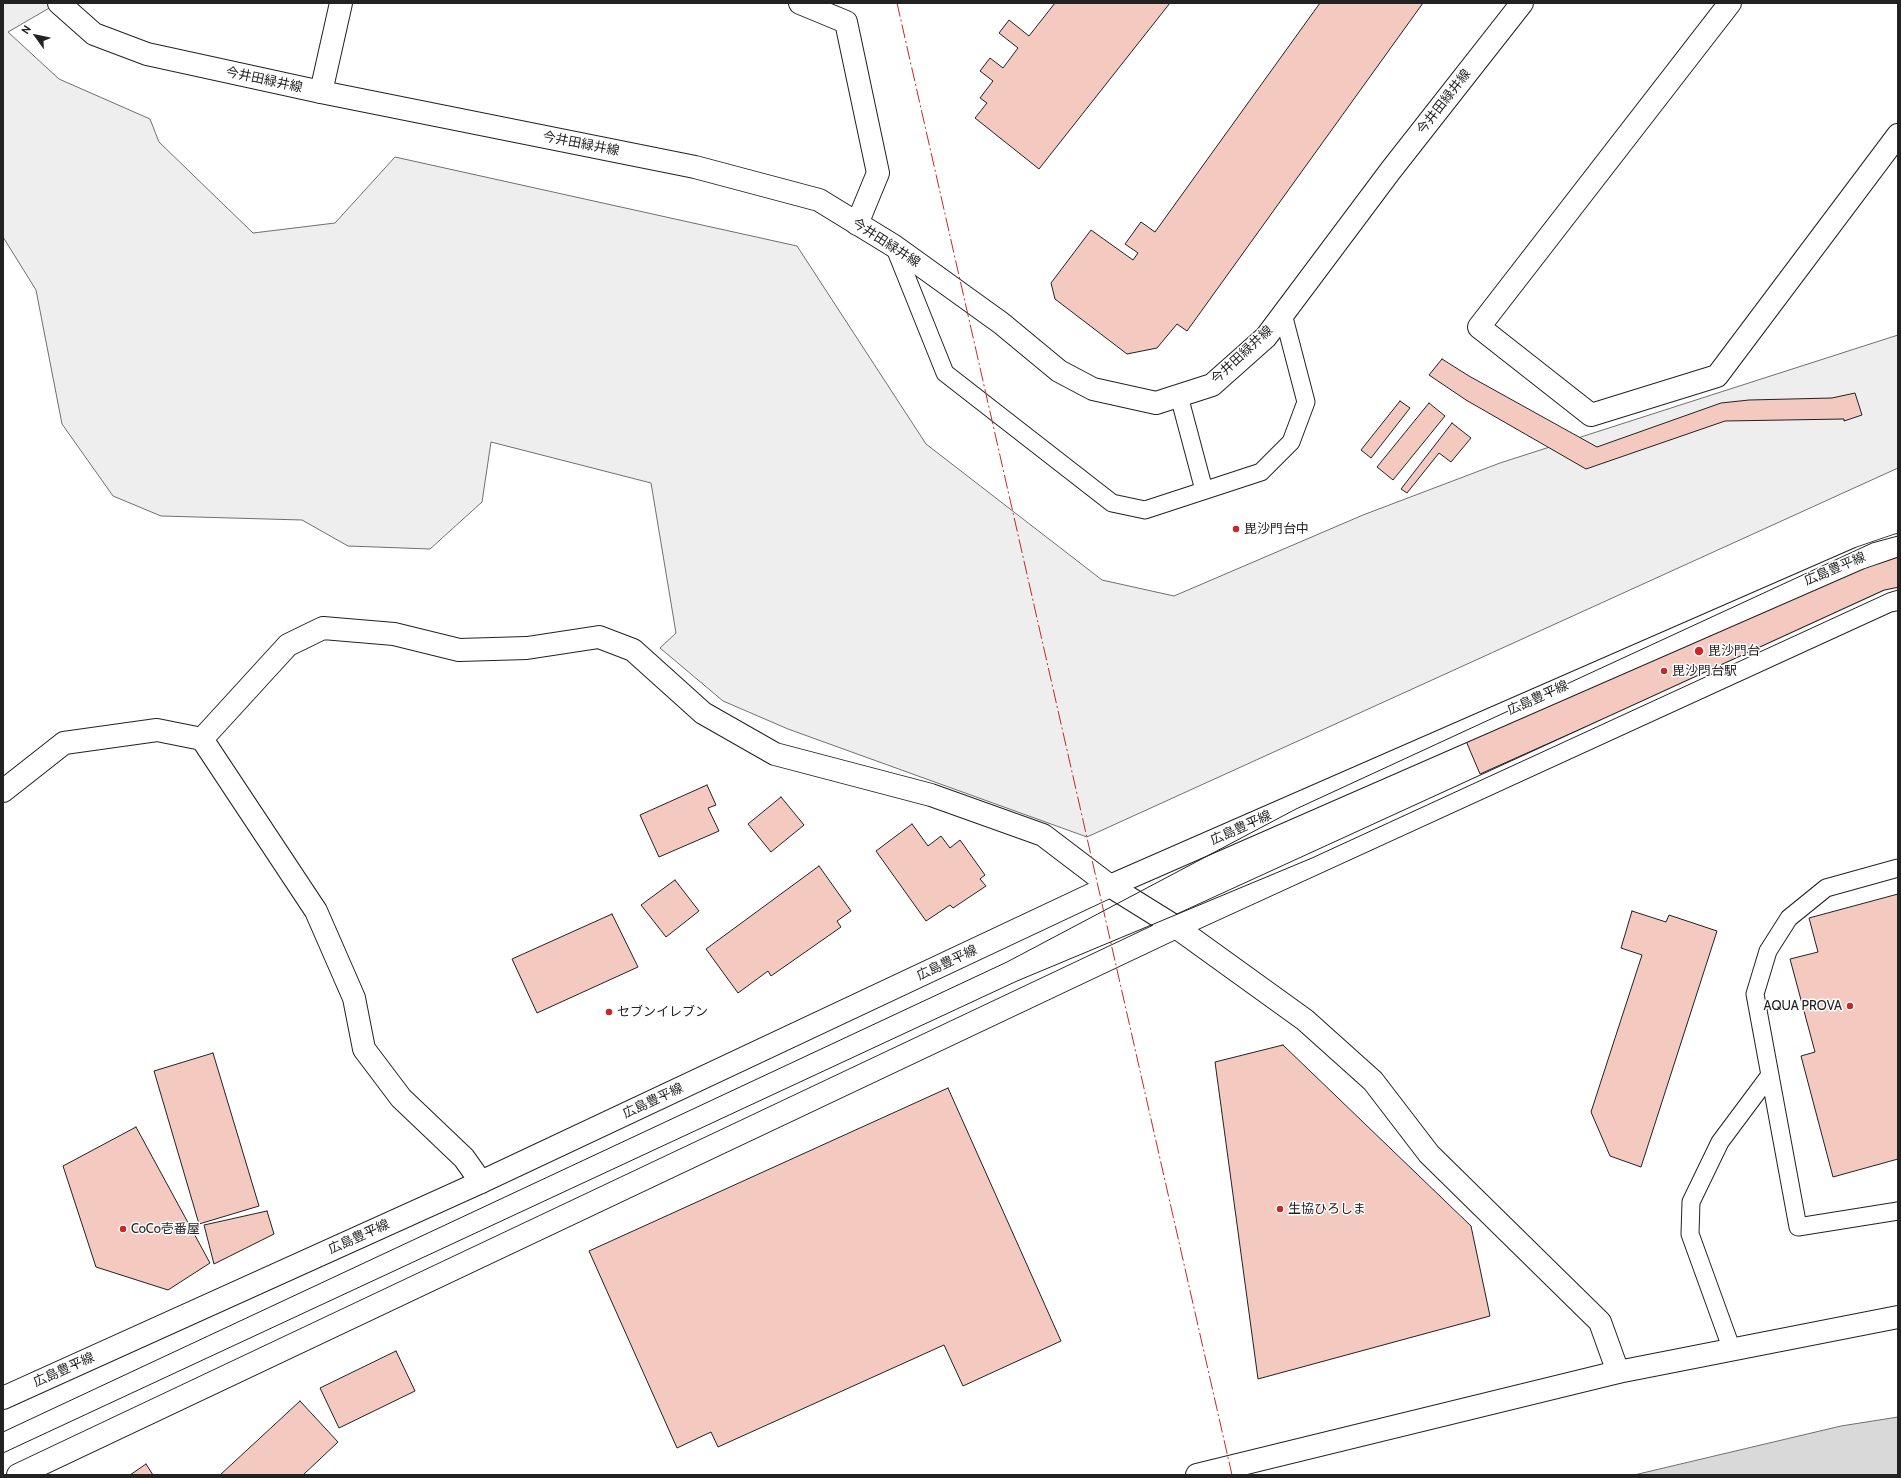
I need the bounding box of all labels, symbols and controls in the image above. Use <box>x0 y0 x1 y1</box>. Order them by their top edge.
north arrow <box>16 16 56 56</box>
text: N <box>18 22 34 37</box>
street label: 今井田緑井線 <box>224 64 304 96</box>
street label: 今井田緑井線 <box>1414 66 1474 138</box>
street label: 今井田緑井線 <box>541 129 621 159</box>
street label: 今井田緑井線 <box>849 215 923 271</box>
street label: 今井田緑井線 <box>1208 323 1276 387</box>
place label: 毘沙門台中 <box>1244 521 1309 537</box>
marker: 毘沙門台中 <box>1231 524 1241 534</box>
street label: 広島豊平線 <box>1802 549 1868 589</box>
place label: 毘沙門台 <box>1708 643 1760 659</box>
marker: 毘沙門台 <box>1693 645 1705 657</box>
place label: 毘沙門台駅 <box>1672 663 1737 679</box>
marker: 毘沙門台駅 <box>1659 666 1669 676</box>
street label: 広島豊平線 <box>1505 678 1571 718</box>
street label: 広島豊平線 <box>1208 808 1274 848</box>
street label: 広島豊平線 <box>914 942 980 984</box>
place label: AQUA PROVA <box>1764 998 1842 1014</box>
marker: AQUA PROVA <box>1845 1001 1855 1011</box>
place label: セブンイレブン <box>617 1004 708 1020</box>
marker: セブンイレブン <box>604 1007 614 1017</box>
street label: 広島豊平線 <box>620 1080 686 1122</box>
place label: 生協ひろしま <box>1288 1201 1366 1217</box>
marker: 生協ひろしま <box>1275 1204 1285 1214</box>
street label: 広島豊平線 <box>326 1217 392 1257</box>
place label: CoCo壱番屋 <box>131 1221 200 1237</box>
marker: CoCo壱番屋 <box>118 1224 128 1234</box>
street label: 広島豊平線 <box>31 1350 97 1390</box>

